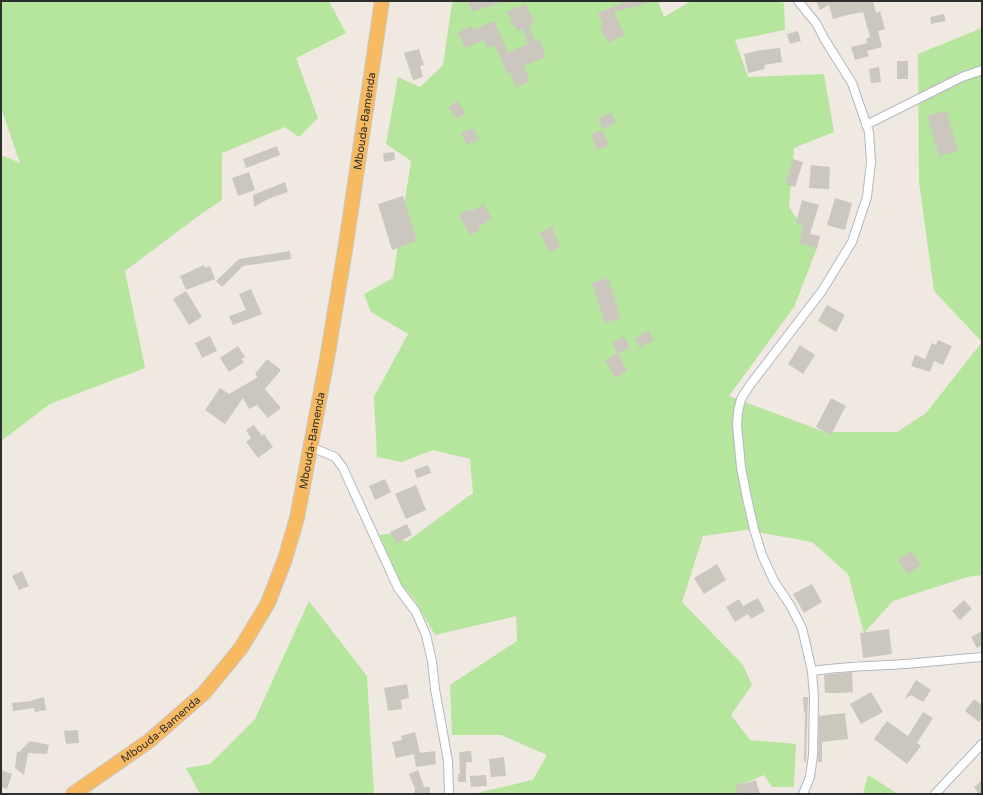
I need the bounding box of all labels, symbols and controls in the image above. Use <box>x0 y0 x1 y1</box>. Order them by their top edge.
street label: Mbouda-Bamenda <box>351 71 378 171</box>
street label: Mbouda-Bamenda <box>296 391 327 490</box>
street label: Mbouda-Bamenda <box>118 693 203 765</box>

